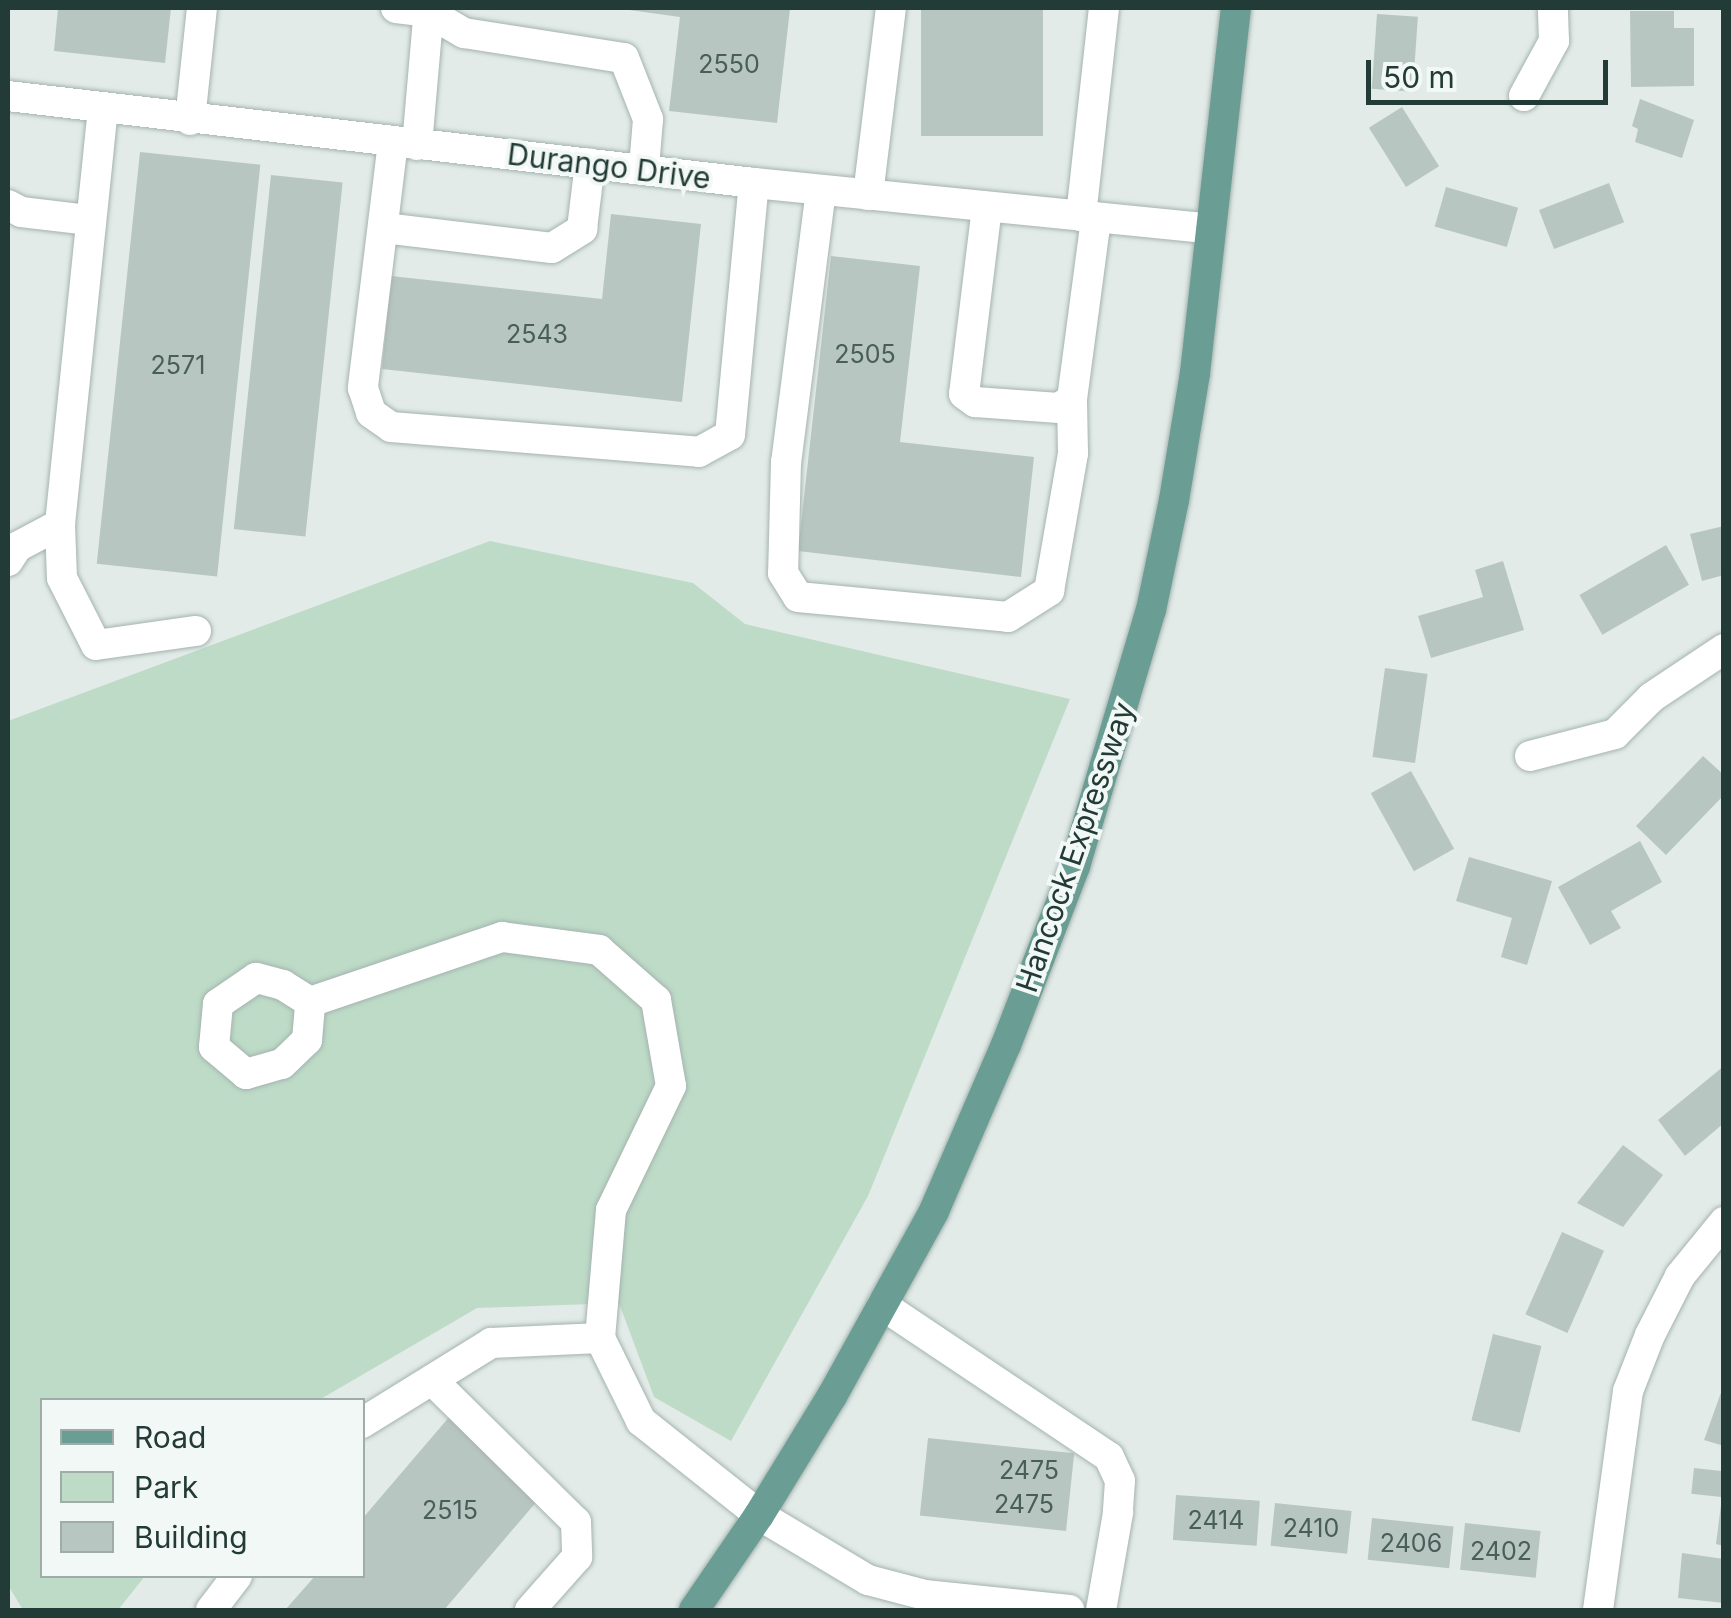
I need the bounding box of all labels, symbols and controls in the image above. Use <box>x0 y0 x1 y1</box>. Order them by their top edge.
scale bar <box>1371 40 1614 102</box>
house number: 2550 <box>698 49 760 79</box>
text: 50 m <box>1383 59 1455 95</box>
street label: Durango Drive <box>505 136 713 196</box>
house number: 2543 <box>506 319 568 349</box>
house number: 2505 <box>834 339 896 369</box>
house number: 2571 <box>151 350 205 380</box>
street label: Hancock Expressway <box>1008 697 1142 997</box>
legend <box>40 1398 365 1578</box>
text: Road <box>134 1419 206 1455</box>
house number: 2475 <box>999 1455 1059 1485</box>
text: Park <box>134 1469 198 1505</box>
house number: 2475 <box>994 1489 1054 1519</box>
house number: 2515 <box>422 1495 478 1525</box>
house number: 2414 <box>1188 1505 1244 1535</box>
house number: 2410 <box>1283 1513 1339 1543</box>
text: Building <box>134 1519 248 1555</box>
house number: 2406 <box>1380 1528 1442 1558</box>
house number: 2402 <box>1470 1536 1532 1566</box>

